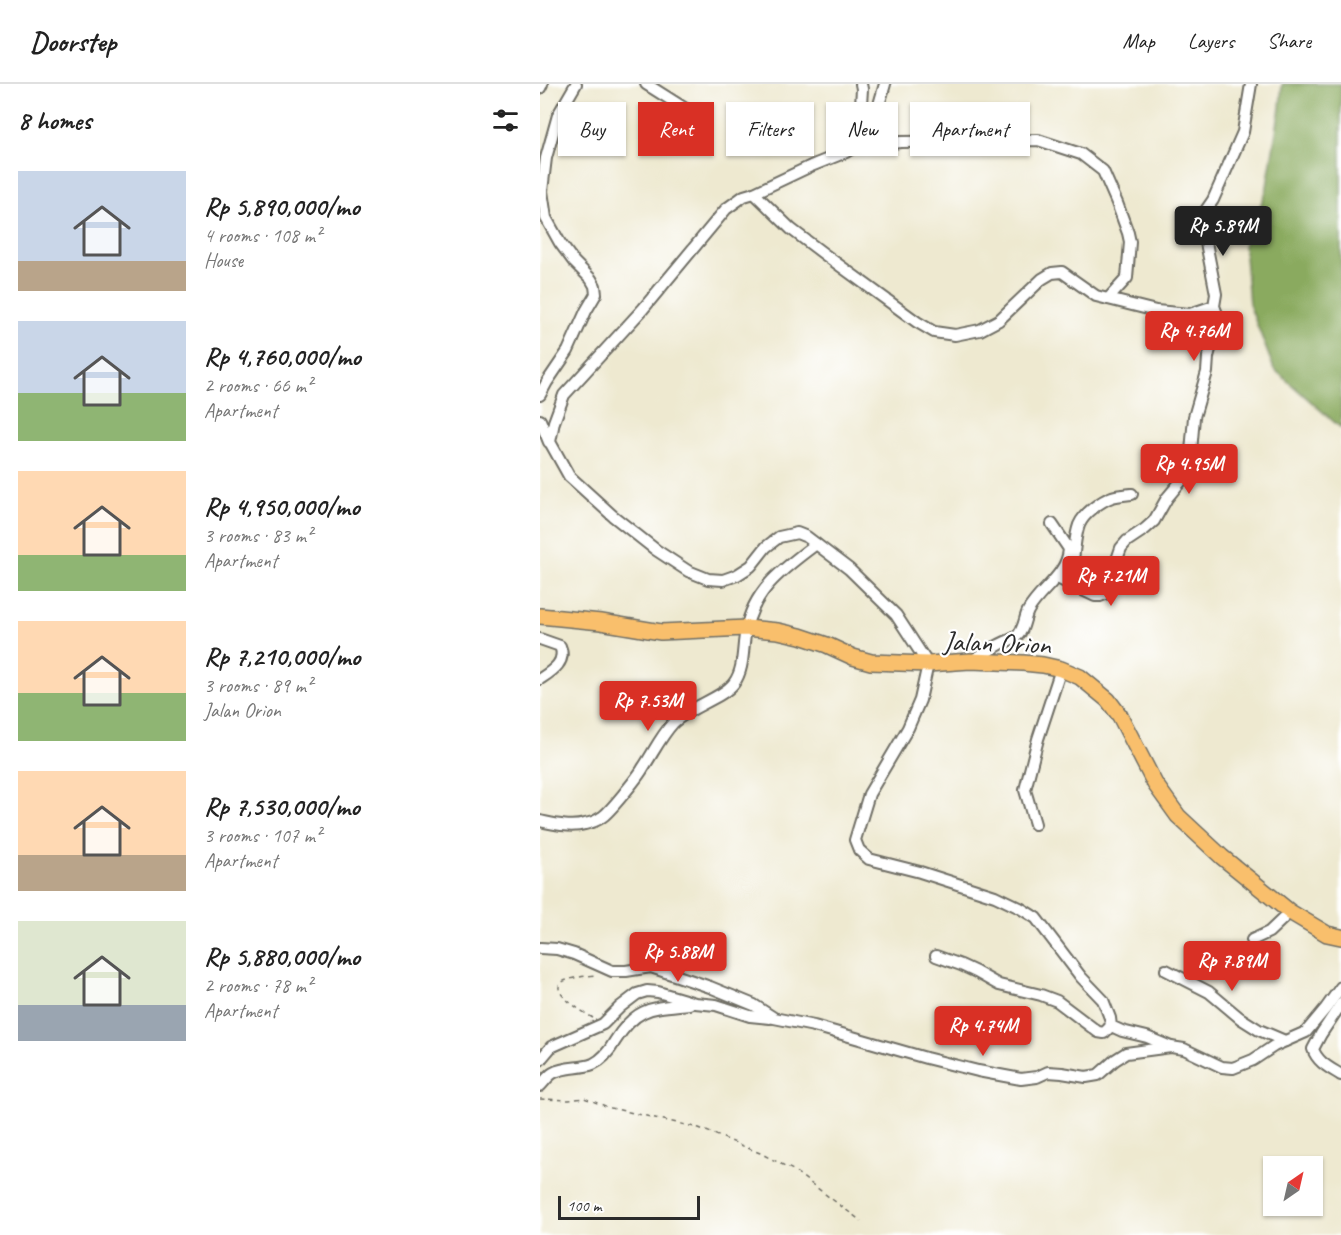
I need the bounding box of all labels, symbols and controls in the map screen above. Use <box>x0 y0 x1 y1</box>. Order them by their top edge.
text: Doorstep <box>30 24 116 59</box>
text: Map <box>1122 28 1155 54</box>
text: Layers <box>1188 28 1234 54</box>
text: Share <box>1267 28 1311 54</box>
chip: Buy <box>558 102 626 156</box>
chip: Rent <box>638 102 714 156</box>
chip: Filters <box>726 102 814 156</box>
chip: New <box>826 102 898 156</box>
chip: Apartment <box>910 102 1030 156</box>
text: 8 homes <box>18 104 91 137</box>
icon: filters <box>489 104 522 137</box>
text: Rp 5,890,000/mo <box>204 190 360 223</box>
icon: home <box>66 195 138 267</box>
pin: Rp 5.89M <box>1161 206 1285 257</box>
text: Rp 5.89M <box>1189 213 1257 238</box>
text: 4 rooms · 108 m² <box>204 223 321 248</box>
text: House <box>204 248 243 273</box>
pin: Rp 4.76M <box>1132 311 1256 362</box>
text: Rp 4.76M <box>1159 318 1229 343</box>
text: Rp 4,760,000/mo <box>204 340 361 373</box>
icon: home <box>66 345 138 417</box>
text: 2 rooms · 66 m² <box>204 373 312 398</box>
text: Apartment <box>204 398 277 423</box>
pin: Rp 4.95M <box>1127 444 1251 495</box>
text: Rp 4.95M <box>1155 451 1223 476</box>
text: Rp 4,950,000/mo <box>204 490 360 523</box>
icon: home <box>66 495 138 567</box>
text: 3 rooms · 83 m² <box>204 523 312 548</box>
text: Apartment <box>204 548 277 573</box>
pin: Rp 7.21M <box>1049 556 1173 607</box>
text: Rp 7.21M <box>1076 563 1146 588</box>
street label: Jalan Orion <box>941 623 1053 662</box>
text: Rp 7,210,000/mo <box>204 640 360 673</box>
icon: home <box>66 645 138 717</box>
text: 3 rooms · 89 m² <box>204 673 312 698</box>
pin: Rp 7.53M <box>586 681 710 732</box>
text: Rp 7.53M <box>614 688 682 713</box>
text: Jalan Orion <box>204 698 281 723</box>
text: Rp 7,530,000/mo <box>204 790 360 823</box>
icon: home <box>66 795 138 867</box>
text: 3 rooms · 107 m² <box>204 823 321 848</box>
text: Apartment <box>204 848 277 873</box>
pin: Rp 5.88M <box>616 932 740 983</box>
text: Rp 5.88M <box>644 939 712 964</box>
text: Rp 5,880,000/mo <box>204 940 360 973</box>
pin: Rp 7.89M <box>1170 941 1294 992</box>
icon: home <box>66 945 138 1017</box>
text: Rp 7.89M <box>1198 948 1266 973</box>
text: 2 rooms · 78 m² <box>204 973 312 998</box>
text: Apartment <box>204 998 277 1023</box>
pin: Rp 4.74M <box>921 1006 1045 1057</box>
text: Rp 4.74M <box>948 1013 1018 1038</box>
north arrow <box>1263 1156 1323 1216</box>
map controls <box>1263 1156 1323 1216</box>
scale bar <box>558 1193 700 1220</box>
text: 100 m <box>567 1196 601 1216</box>

